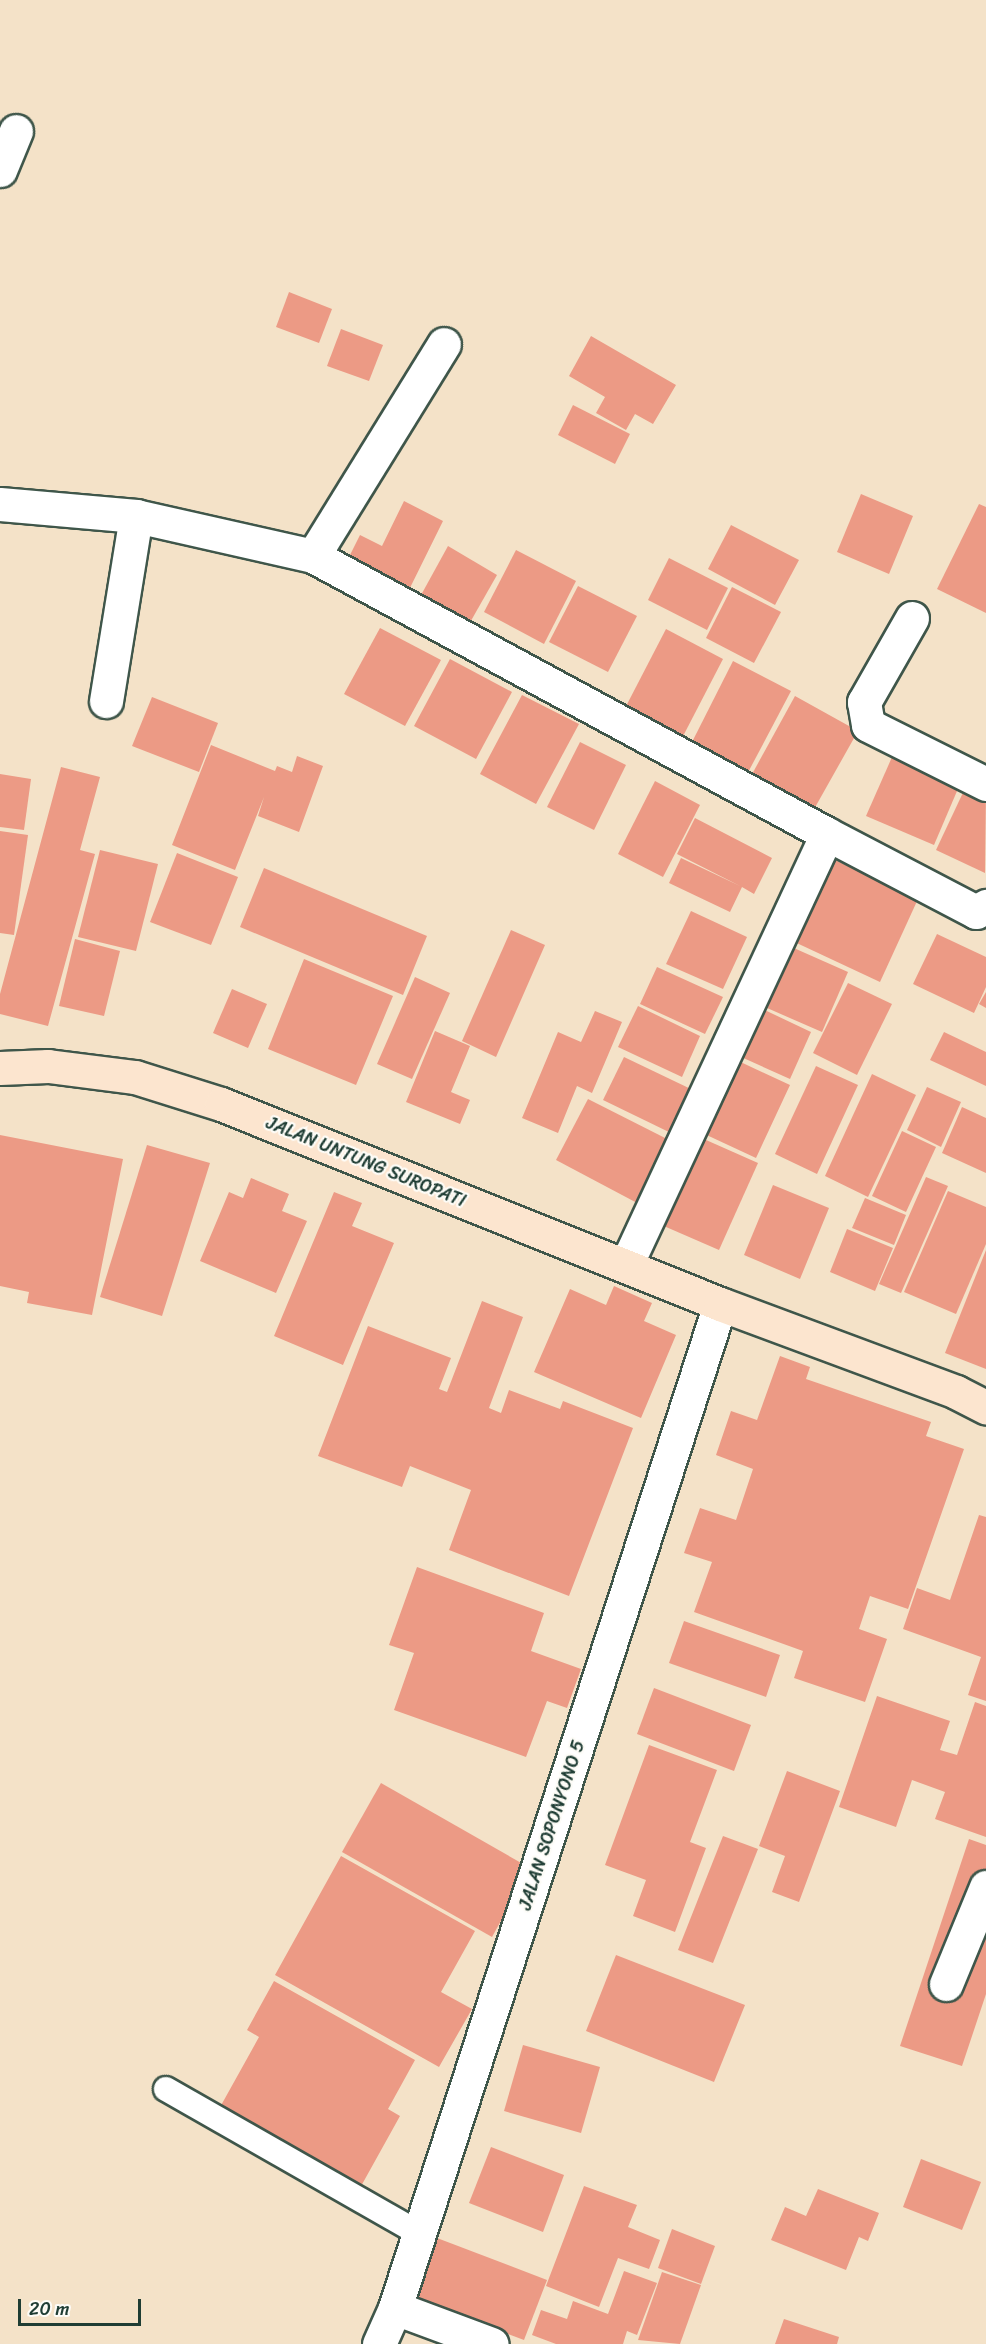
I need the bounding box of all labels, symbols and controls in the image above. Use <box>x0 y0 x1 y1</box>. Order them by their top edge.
street label: JALAN UNTUNG SUROPATI <box>261 1111 471 1213</box>
street label: JALAN SOPONYONO 5 <box>514 1737 590 1913</box>
scale bar <box>21 2287 144 2325</box>
text: 20 m <box>29 2293 69 2325</box>

